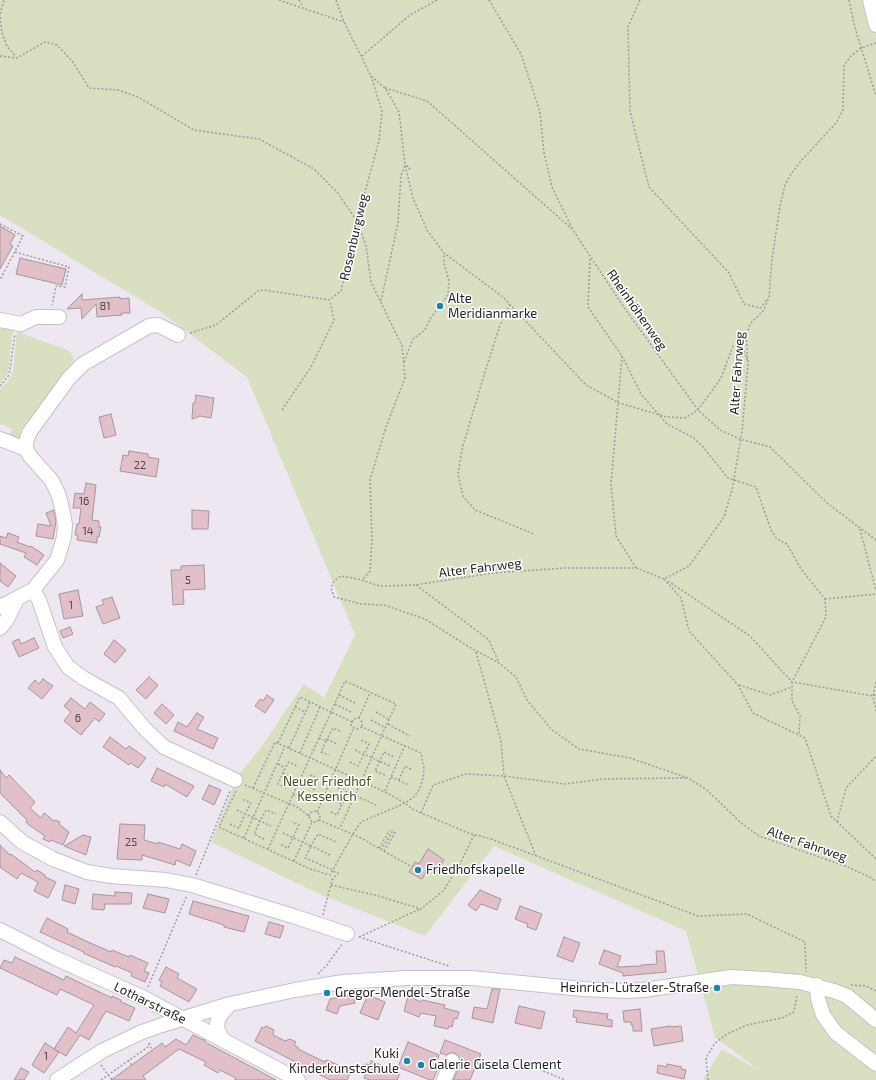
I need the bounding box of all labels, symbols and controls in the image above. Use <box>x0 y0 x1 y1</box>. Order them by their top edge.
street label: Rosenburgweg <box>336 192 372 282</box>
street label: Rheinhöhenweg <box>603 267 671 353</box>
place label: Alte Meridianmarke <box>448 291 537 322</box>
house number: 81 <box>99 299 111 313</box>
marker: Alte Meridianmarke <box>435 301 445 311</box>
street label: Alter Fahrweg <box>726 331 748 415</box>
house number: 22 <box>134 458 146 472</box>
house number: 16 <box>79 494 89 508</box>
house number: 14 <box>82 524 94 538</box>
street label: Alter Fahrweg <box>438 555 522 581</box>
house number: 5 <box>185 573 191 587</box>
house number: 1 <box>69 598 73 612</box>
house number: 6 <box>75 711 81 725</box>
park label: Neuer Friedhof Kessenich <box>283 774 371 805</box>
street label: Alter Fahrweg <box>765 823 849 865</box>
house number: 25 <box>125 835 137 849</box>
place label: Friedhofskapelle <box>426 862 525 878</box>
marker: Friedhofskapelle <box>413 865 423 875</box>
street label: Lotharstraße <box>111 979 189 1027</box>
place label: Heinrich-Lützeler-Straße <box>560 980 709 996</box>
marker: Heinrich-Lützeler-Straße <box>712 983 722 993</box>
place label: Gregor-Mendel-Straße <box>335 985 470 1001</box>
marker: Gregor-Mendel-Straße <box>322 988 332 998</box>
place label: Kuki Kinderkunstschule <box>289 1046 399 1077</box>
house number: 1 <box>44 1049 48 1063</box>
marker: Kuki Kinderkunstschule <box>402 1056 412 1066</box>
place label: Galerie Gisela Clement <box>429 1057 561 1073</box>
marker: Galerie Gisela Clement <box>416 1060 426 1070</box>

